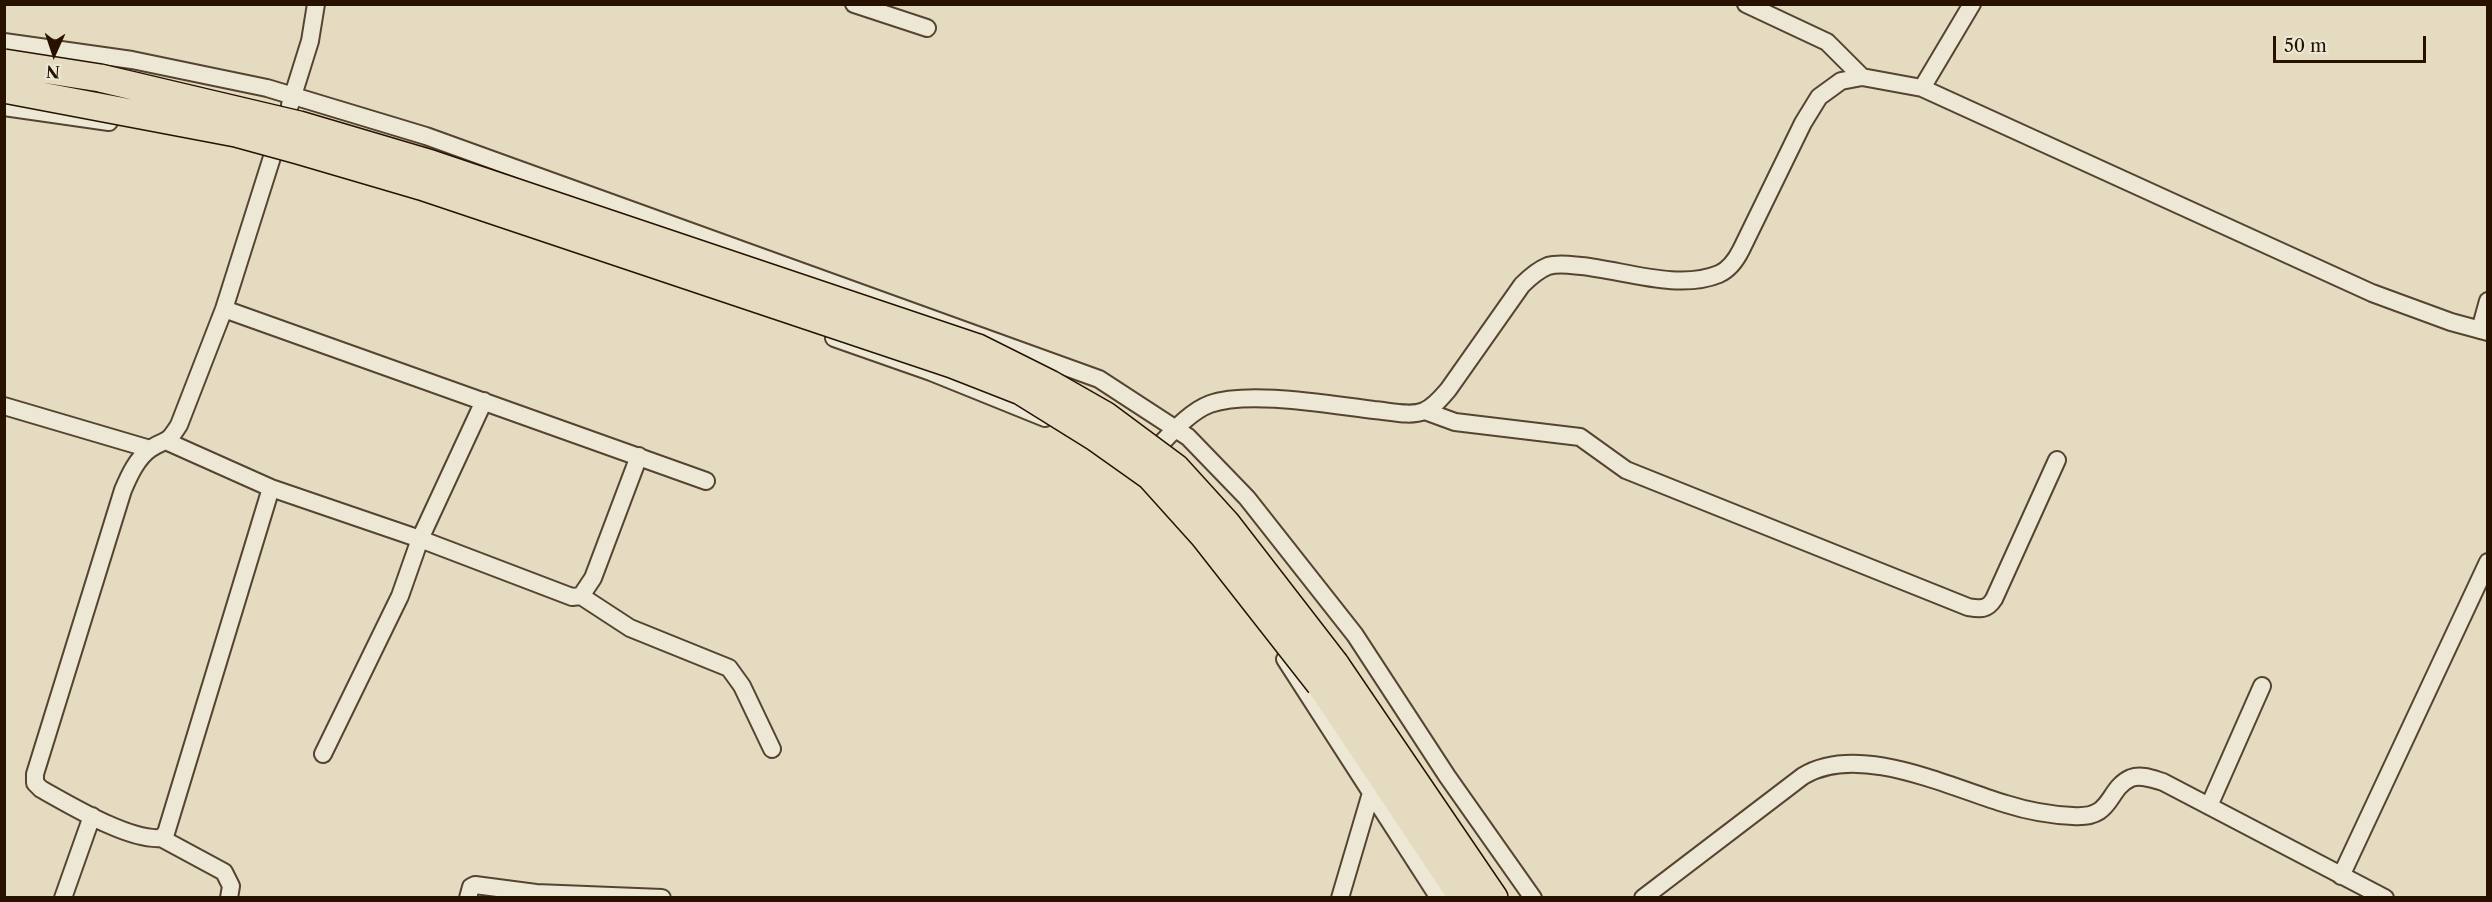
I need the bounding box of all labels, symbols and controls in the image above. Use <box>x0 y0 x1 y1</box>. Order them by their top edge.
north arrow <box>24 24 84 84</box>
scale bar <box>2276 24 2429 62</box>
text: 50 m <box>2284 35 2327 57</box>
text: N <box>46 62 61 82</box>

